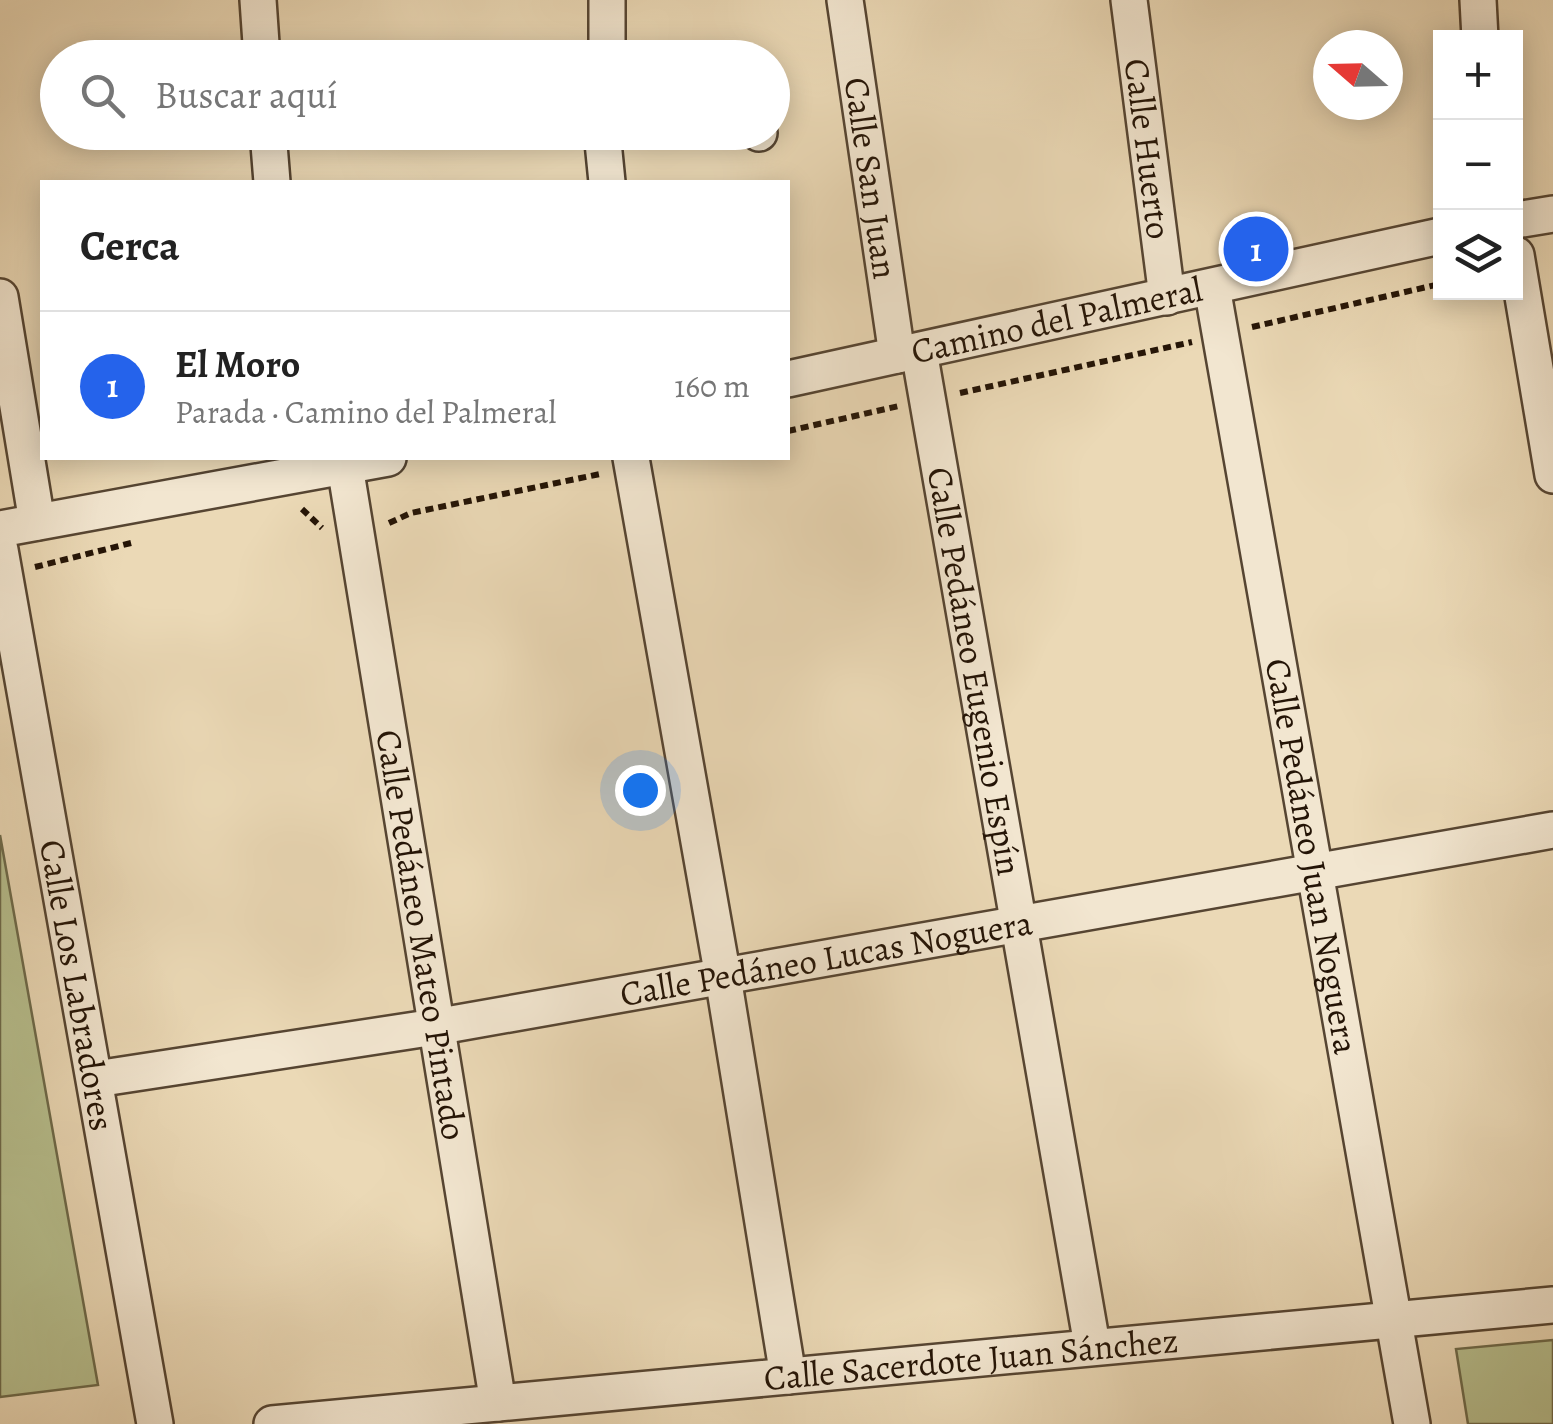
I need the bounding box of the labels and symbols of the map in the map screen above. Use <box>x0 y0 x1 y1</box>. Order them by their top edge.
north arrow <box>1313 30 1403 120</box>
street label: Calle Huerto <box>1113 56 1183 242</box>
street label: Calle San Juan <box>833 74 910 282</box>
pin: 1 <box>1224 212 1288 286</box>
street label: Camino del Palmeral <box>906 265 1207 375</box>
street label: Calle Pedáneo Eugenio Espín <box>916 463 1034 879</box>
street label: Calle Pedáneo Juan Noguera <box>1254 655 1371 1059</box>
street label: Calle Pedáneo Mateo Pintado <box>364 726 479 1143</box>
your location <box>615 765 666 816</box>
street label: Calle Los Labradores <box>28 836 127 1134</box>
street label: Calle Pedáneo Lucas Noguera <box>616 898 1037 1018</box>
street label: Calle Sacerdote Juan Sánchez <box>762 1316 1180 1402</box>

